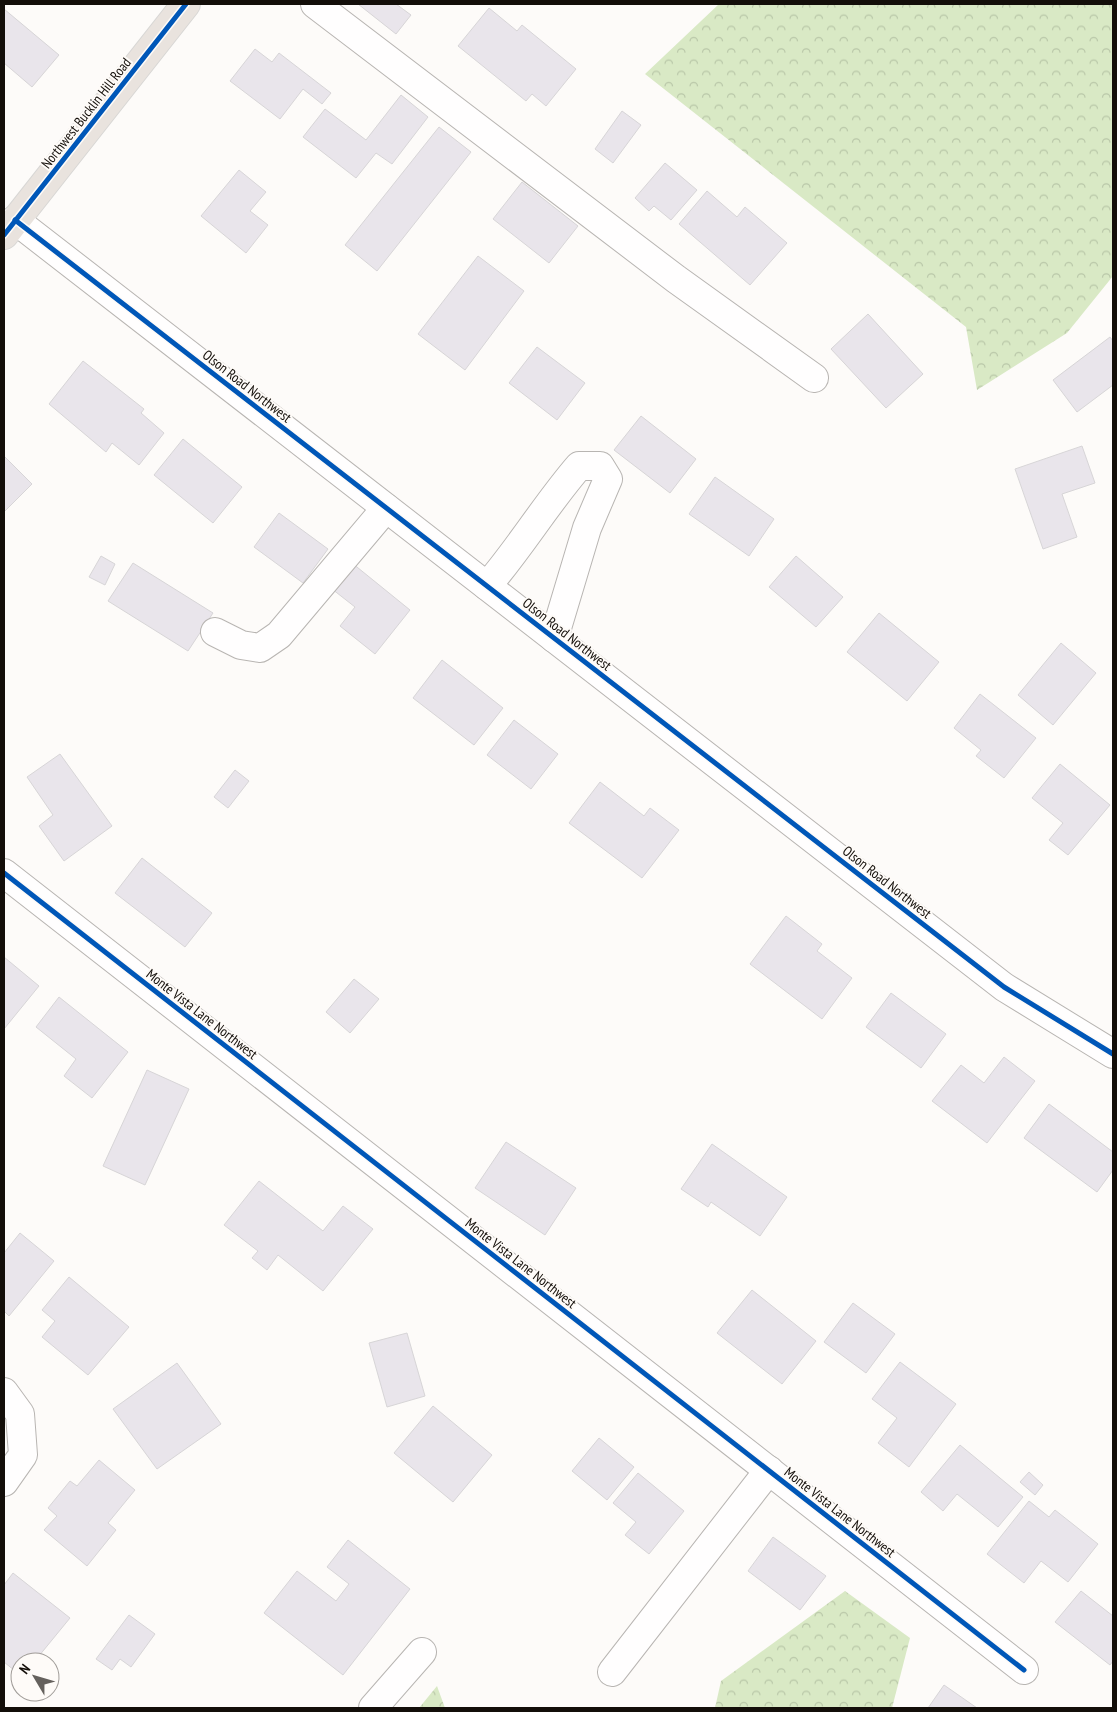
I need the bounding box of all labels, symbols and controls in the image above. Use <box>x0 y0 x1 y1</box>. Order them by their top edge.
street label: Northwest Bucklin Hill Road <box>37 54 135 172</box>
street label: Olson Road Northwest <box>199 346 295 426</box>
street label: Olson Road Northwest <box>519 594 615 674</box>
street label: Olson Road Northwest <box>839 842 935 922</box>
street label: Monte Vista Lane Northwest <box>143 965 261 1063</box>
street label: Monte Vista Lane Northwest <box>462 1214 580 1312</box>
street label: Monte Vista Lane Northwest <box>781 1463 899 1561</box>
north arrow <box>10 1652 60 1702</box>
text: N <box>15 1660 34 1678</box>

